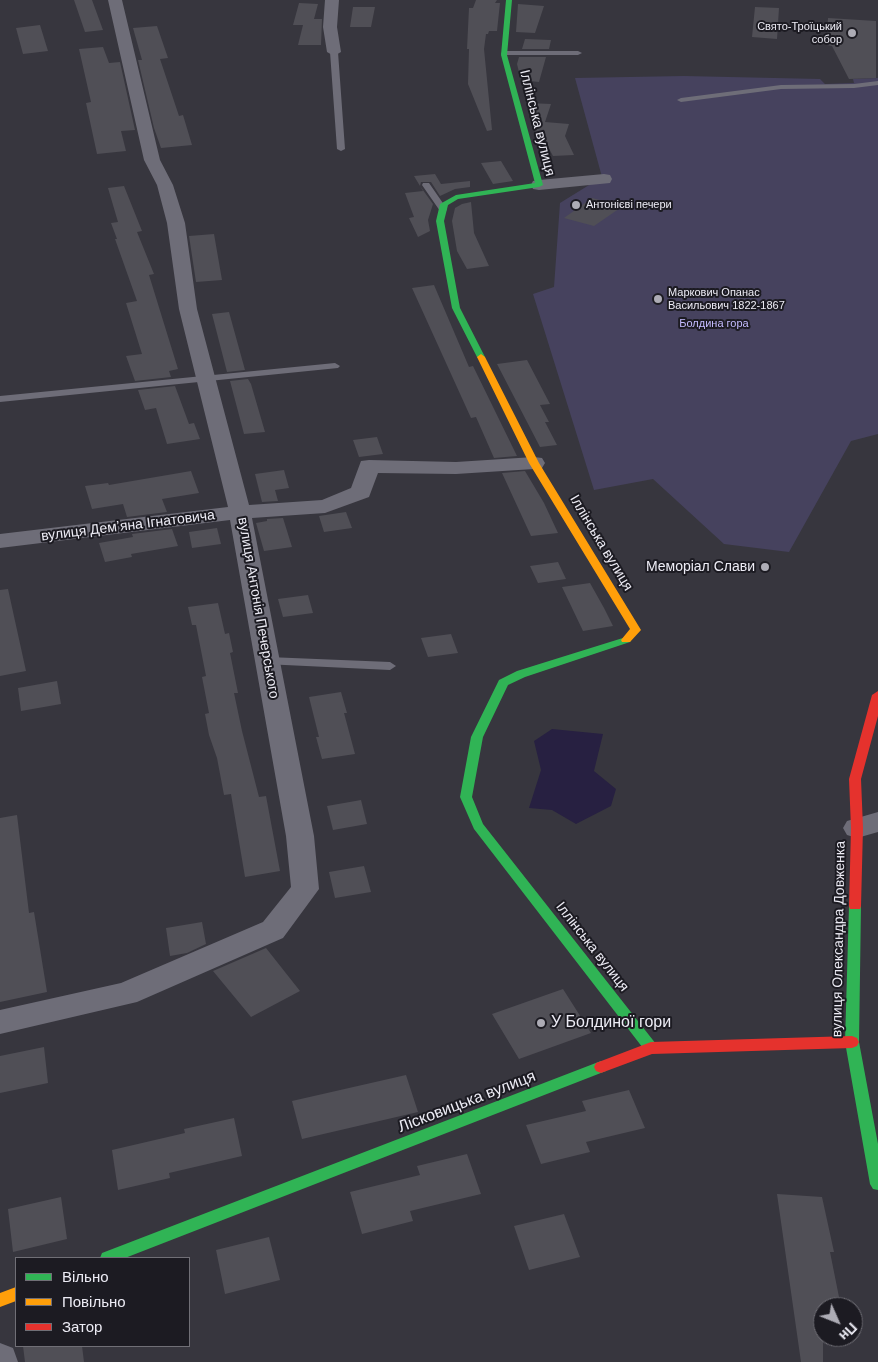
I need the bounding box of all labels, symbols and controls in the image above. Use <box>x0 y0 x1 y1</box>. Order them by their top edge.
place label: Свято-Троїцький собор <box>757 20 842 46</box>
marker: Свято-Троїцький собор <box>846 27 858 39</box>
street label: Іллінська вулиця <box>516 68 558 178</box>
place label: Антонієві печери <box>586 198 672 212</box>
marker: Антонієві печери <box>570 199 582 211</box>
place label: Маркович Опанас Васильович 1822-1867 <box>668 286 785 312</box>
marker: Маркович Опанас Васильович 1822-1867 <box>652 293 664 305</box>
park label: Болдина гора <box>679 317 749 331</box>
street label: Іллінська вулиця <box>566 492 636 594</box>
street label: вулиця Демʼяна Ігнатовича <box>40 507 216 545</box>
street label: вулиця Антонія Печерського <box>234 516 282 700</box>
place label: Меморіал Слави <box>646 559 755 575</box>
marker: Меморіал Слави <box>759 561 771 573</box>
street label: вулиця Олександра Довженка <box>829 841 849 1037</box>
street label: Іллінська вулиця <box>552 899 632 995</box>
place label: У Болдиної гори <box>551 1013 671 1033</box>
marker: У Болдиної гори <box>535 1017 547 1029</box>
street label: Лісковицька вулиця <box>396 1067 538 1137</box>
legend <box>15 1257 190 1347</box>
text: Вільно <box>62 1268 109 1285</box>
text: Повільно <box>62 1293 126 1310</box>
north arrow <box>813 1297 863 1347</box>
text: Затор <box>62 1318 102 1335</box>
text: Пн <box>836 1320 860 1344</box>

